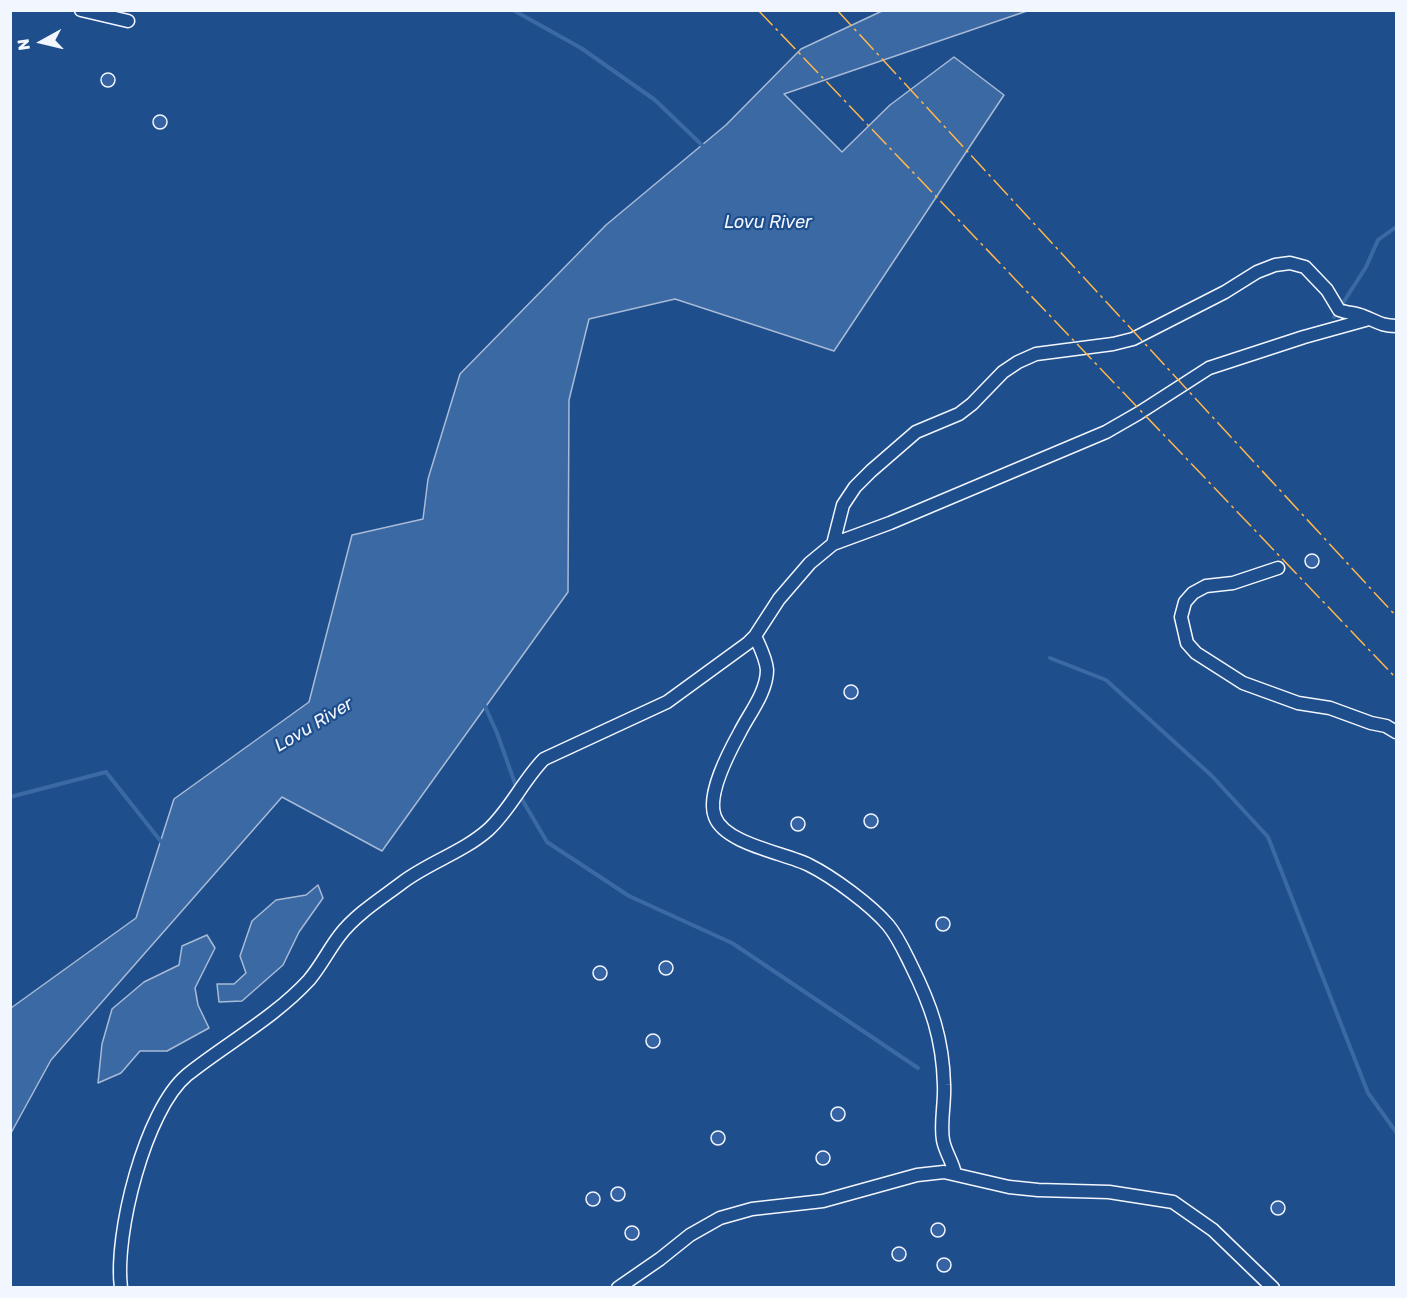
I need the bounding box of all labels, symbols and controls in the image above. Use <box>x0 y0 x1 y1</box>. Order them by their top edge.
north arrow <box>12 12 72 72</box>
text: N <box>13 38 34 52</box>
water label: Lovu River <box>724 212 812 234</box>
water label: Lovu River <box>271 693 357 757</box>

